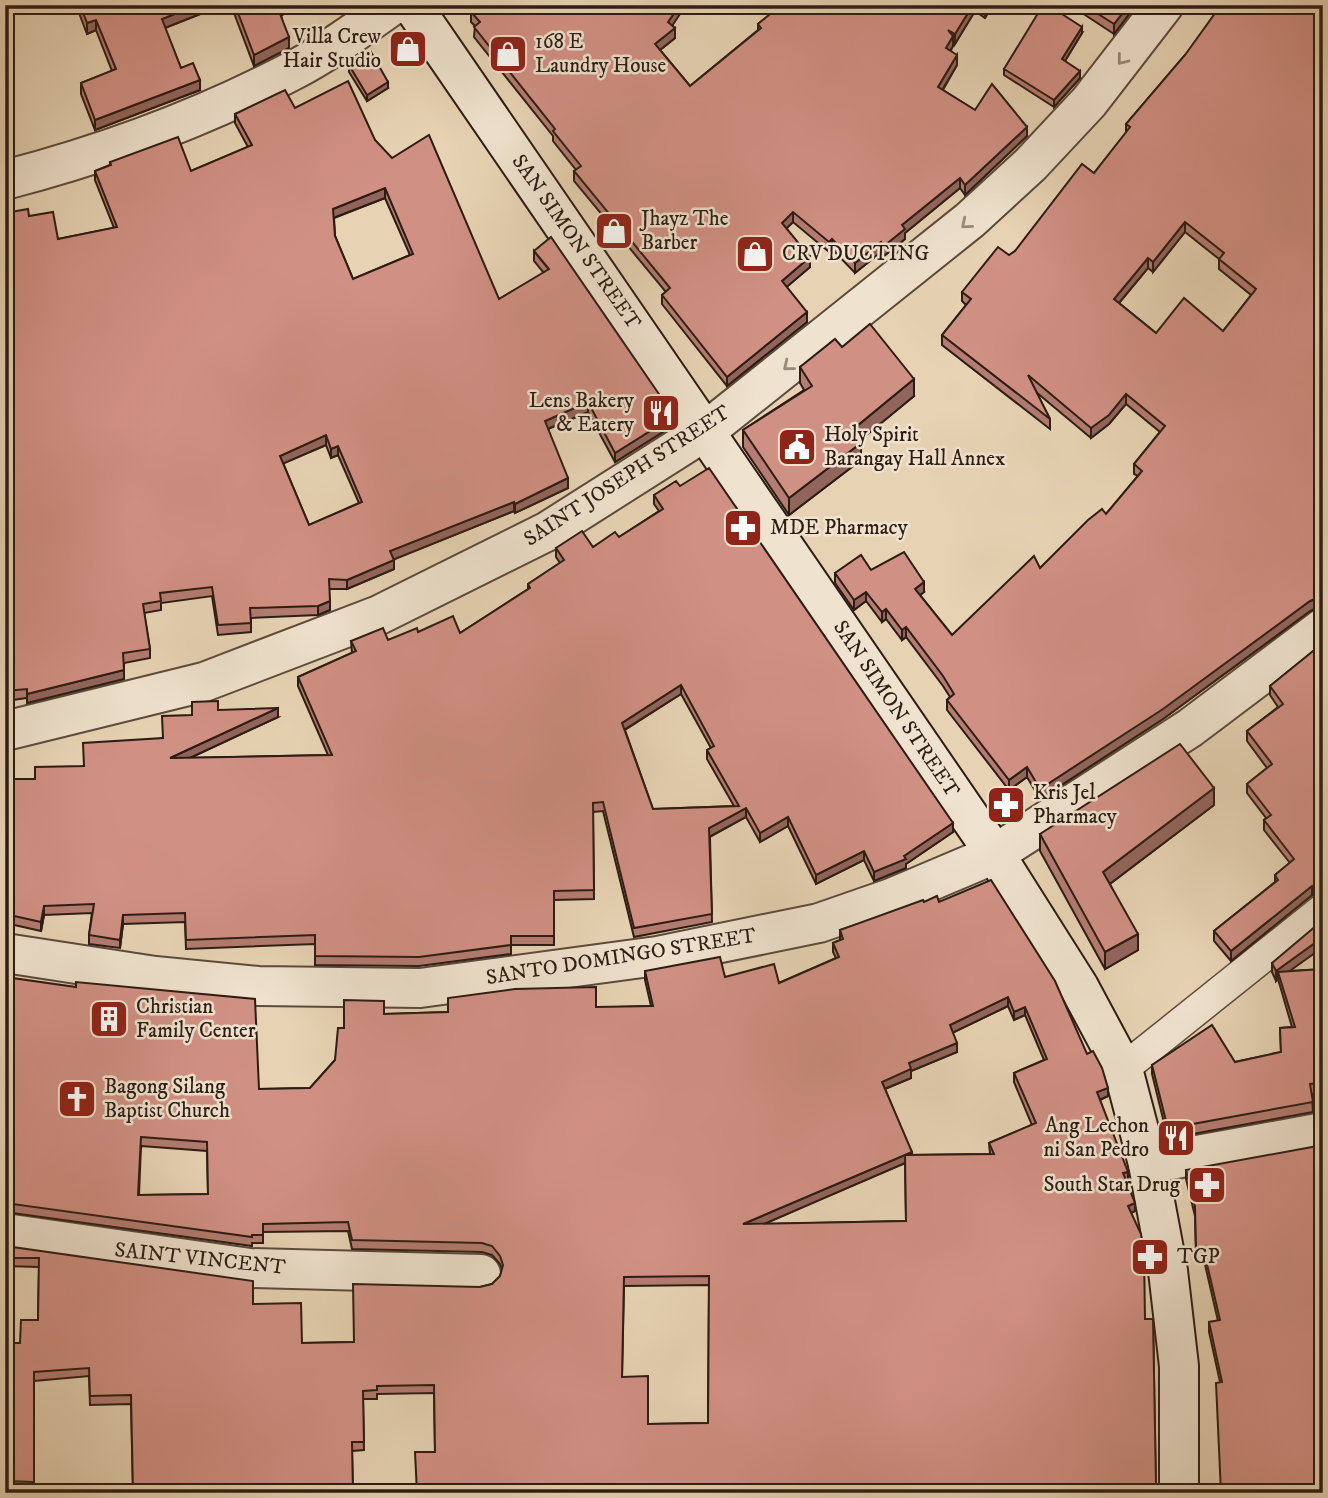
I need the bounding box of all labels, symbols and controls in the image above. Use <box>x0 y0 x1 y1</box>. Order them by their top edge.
place label: Villa Crew Hair Studio <box>283 24 382 74</box>
shop icon: Villa Crew Hair Studio <box>387 28 429 70</box>
place label: 168 E Laundry House <box>535 29 667 79</box>
shop icon: 168 E Laundry House <box>487 33 529 75</box>
one-way arrow <box>1118 52 1131 64</box>
street label: SAN SIMON STREET <box>506 149 646 335</box>
place label: Jhayz The Barber <box>639 206 729 256</box>
shop icon: Jhayz The Barber <box>593 210 635 252</box>
one-way arrow <box>961 216 974 228</box>
shop icon: CRV DUCTING <box>734 233 776 275</box>
place label: CRV DUCTING <box>782 241 929 267</box>
one-way arrow <box>783 357 795 370</box>
place label: Lens Bakery & Eatery <box>529 388 635 438</box>
restaurant icon: Lens Bakery & Eatery <box>640 392 682 434</box>
street label: SAINT JOSEPH STREET <box>519 400 735 552</box>
place label: Holy Spirit Barangay Hall Annex <box>824 422 1005 472</box>
public building icon: Holy Spirit Barangay Hall Annex <box>776 426 818 468</box>
pharmacy icon: MDE Pharmacy <box>722 507 764 549</box>
place label: MDE Pharmacy <box>770 515 909 541</box>
street label: SAN SIMON STREET <box>827 616 965 802</box>
place label: Kris Jel Pharmacy <box>1033 780 1118 830</box>
pharmacy icon: Kris Jel Pharmacy <box>985 784 1027 826</box>
street label: SANTO DOMINGO STREET <box>484 923 758 991</box>
place label: Christian Family Center <box>136 994 256 1044</box>
building icon: Christian Family Center <box>88 998 130 1040</box>
place label: Bagong Silang Baptist Church <box>104 1074 230 1124</box>
church icon: Bagong Silang Baptist Church <box>56 1078 98 1120</box>
place label: Ang Lechon ni San Pedro <box>1044 1113 1149 1163</box>
restaurant icon: Ang Lechon ni San Pedro <box>1155 1117 1197 1159</box>
pharmacy icon: South Star Drug <box>1186 1164 1228 1206</box>
place label: South Star Drug <box>1044 1172 1181 1198</box>
pharmacy icon: TGP <box>1129 1236 1171 1278</box>
street label: SAINT VINCENT <box>113 1237 287 1281</box>
place label: TGP <box>1177 1244 1220 1270</box>

